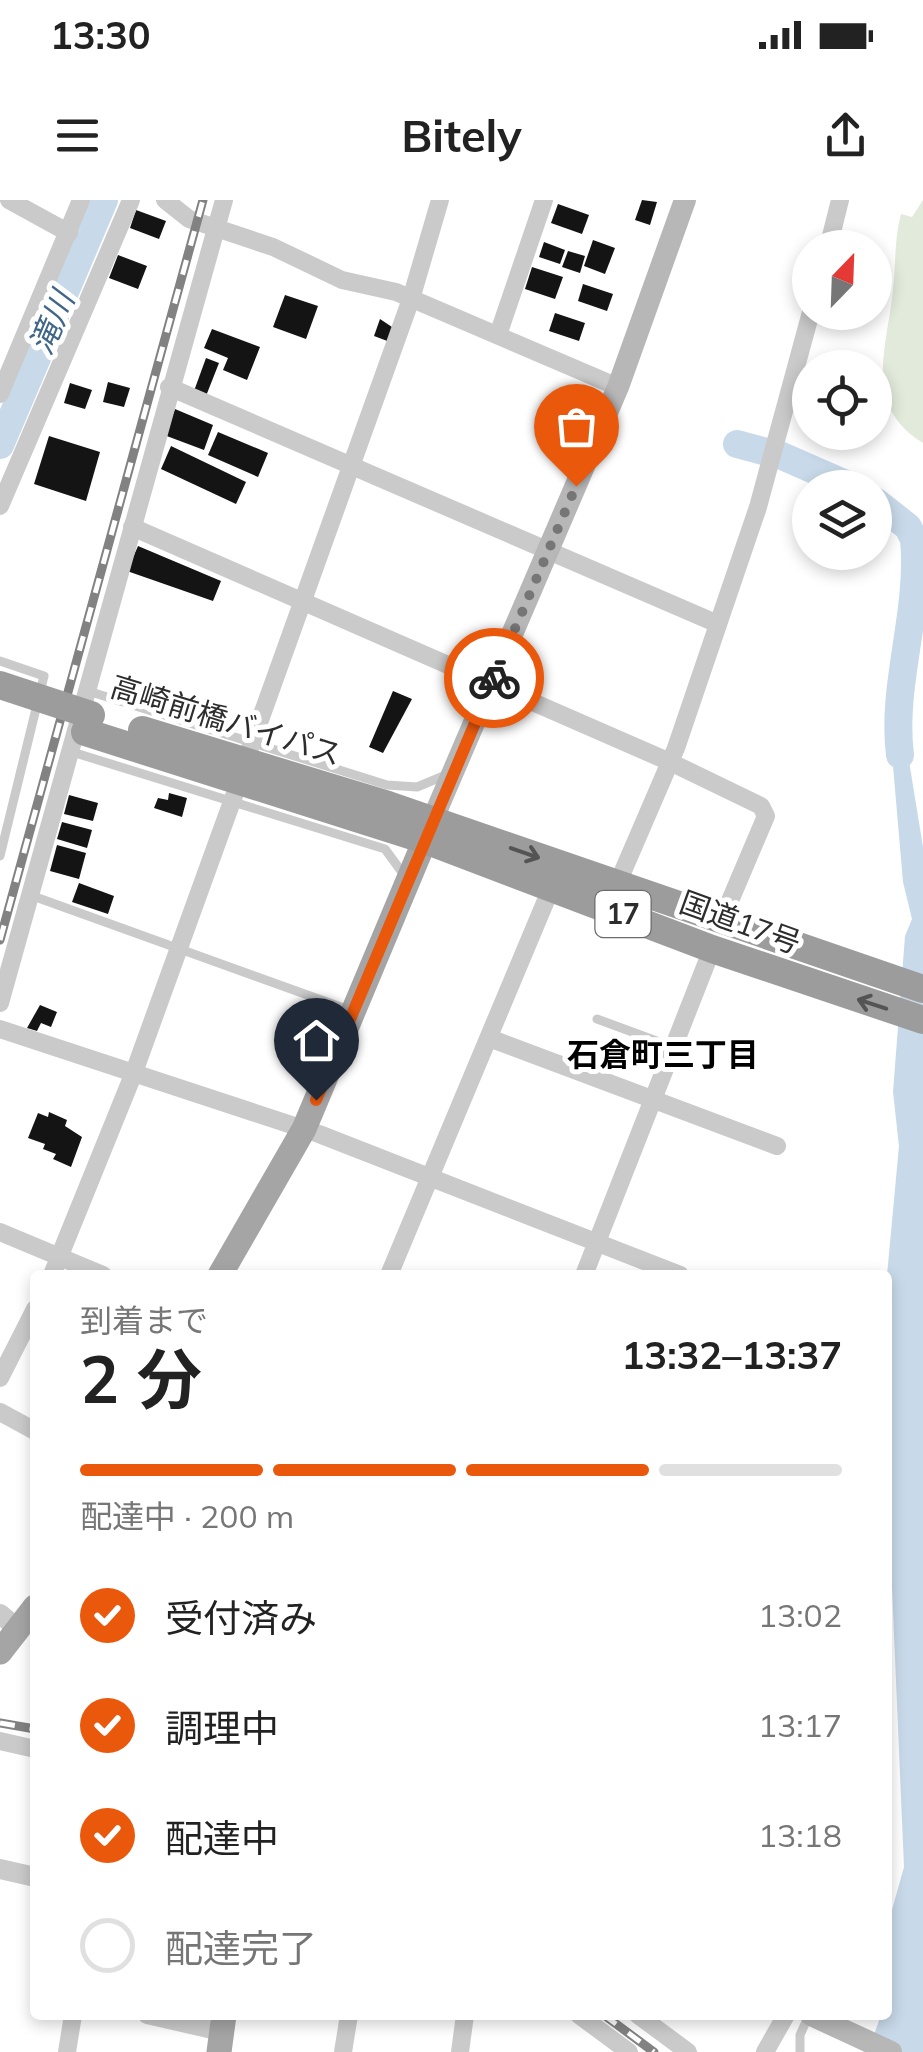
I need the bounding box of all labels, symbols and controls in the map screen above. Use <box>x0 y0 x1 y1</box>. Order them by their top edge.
text: 13:30 <box>50 11 151 59</box>
text: Bitely <box>401 107 522 163</box>
icon: menu <box>50 108 105 163</box>
icon: share <box>818 108 873 163</box>
north arrow <box>792 230 892 330</box>
map controls <box>792 230 892 570</box>
water label: 滝川 <box>20 283 83 360</box>
button: locate <box>792 350 892 450</box>
pin <box>534 384 619 487</box>
icon: bag <box>549 399 604 454</box>
button: layers <box>792 470 892 570</box>
courier <box>444 628 544 728</box>
icon: bike <box>467 651 522 706</box>
street label: 高崎前橋バイパス <box>106 667 346 773</box>
one-way arrow <box>508 845 539 863</box>
street label: 国道17号 <box>675 883 806 961</box>
road number: 17 <box>596 891 650 937</box>
one-way arrow <box>857 993 889 1011</box>
pin <box>274 998 359 1101</box>
icon: home <box>289 1013 344 1068</box>
district label: 石倉町三丁目 <box>567 1034 759 1074</box>
text: 到着まで <box>80 1300 208 1340</box>
text: 13:32–13:37 <box>622 1331 842 1379</box>
text: 2 分 <box>80 1338 202 1419</box>
text: 配達中 · 200 m <box>80 1496 294 1536</box>
icon: check <box>80 1588 135 1643</box>
text: 受付済み <box>165 1594 317 1642</box>
text: 13:02 <box>758 1595 842 1635</box>
icon: check <box>80 1698 135 1753</box>
text: 調理中 <box>165 1704 279 1752</box>
text: 13:17 <box>758 1705 842 1745</box>
icon: check <box>80 1808 135 1863</box>
text: 配達中 <box>165 1814 279 1862</box>
text: 13:18 <box>758 1815 842 1855</box>
text: 配達完了 <box>165 1924 317 1972</box>

